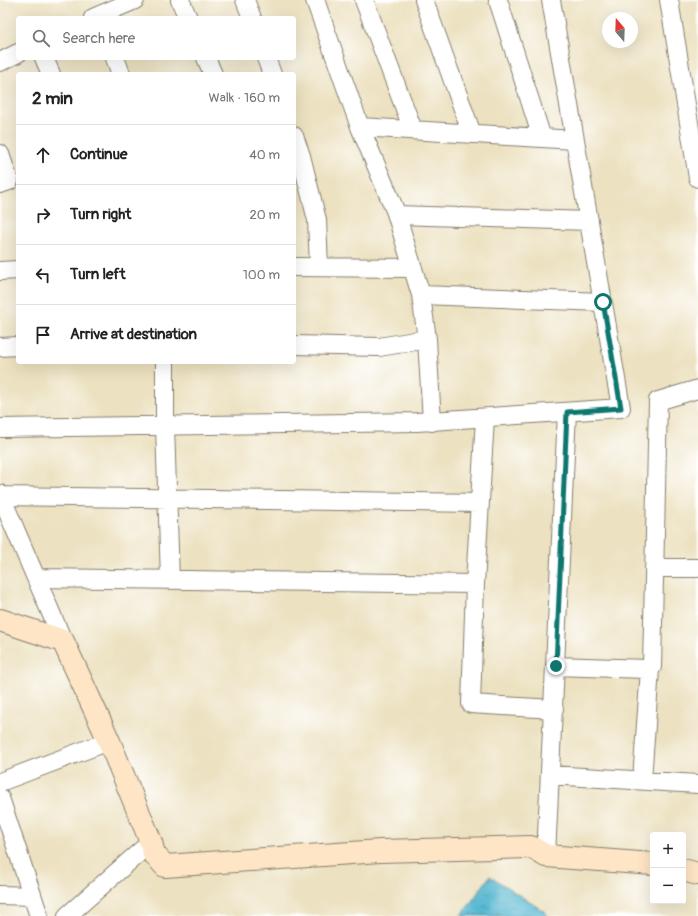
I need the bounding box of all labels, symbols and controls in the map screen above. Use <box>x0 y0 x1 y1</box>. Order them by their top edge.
north arrow <box>602 12 638 48</box>
search box <box>16 16 296 60</box>
icon: search <box>30 27 52 49</box>
text: Search here <box>62 29 135 48</box>
text: 2 min <box>32 88 73 109</box>
text: Walk · 160 m <box>209 90 280 106</box>
icon: ahead <box>32 144 54 166</box>
text: Continue <box>70 145 128 164</box>
text: 40 m <box>249 147 280 163</box>
icon: right <box>32 204 54 226</box>
text: Turn right <box>70 205 131 224</box>
text: 20 m <box>249 207 280 223</box>
icon: left <box>32 264 54 286</box>
text: Turn left <box>70 265 126 284</box>
text: 100 m <box>243 267 280 283</box>
route start <box>594 293 612 311</box>
icon: arrive <box>32 324 54 346</box>
text: Arrive at destination <box>70 325 197 344</box>
route end <box>547 657 565 675</box>
map controls <box>650 832 686 904</box>
button: + <box>650 832 686 868</box>
button: − <box>650 868 686 904</box>

